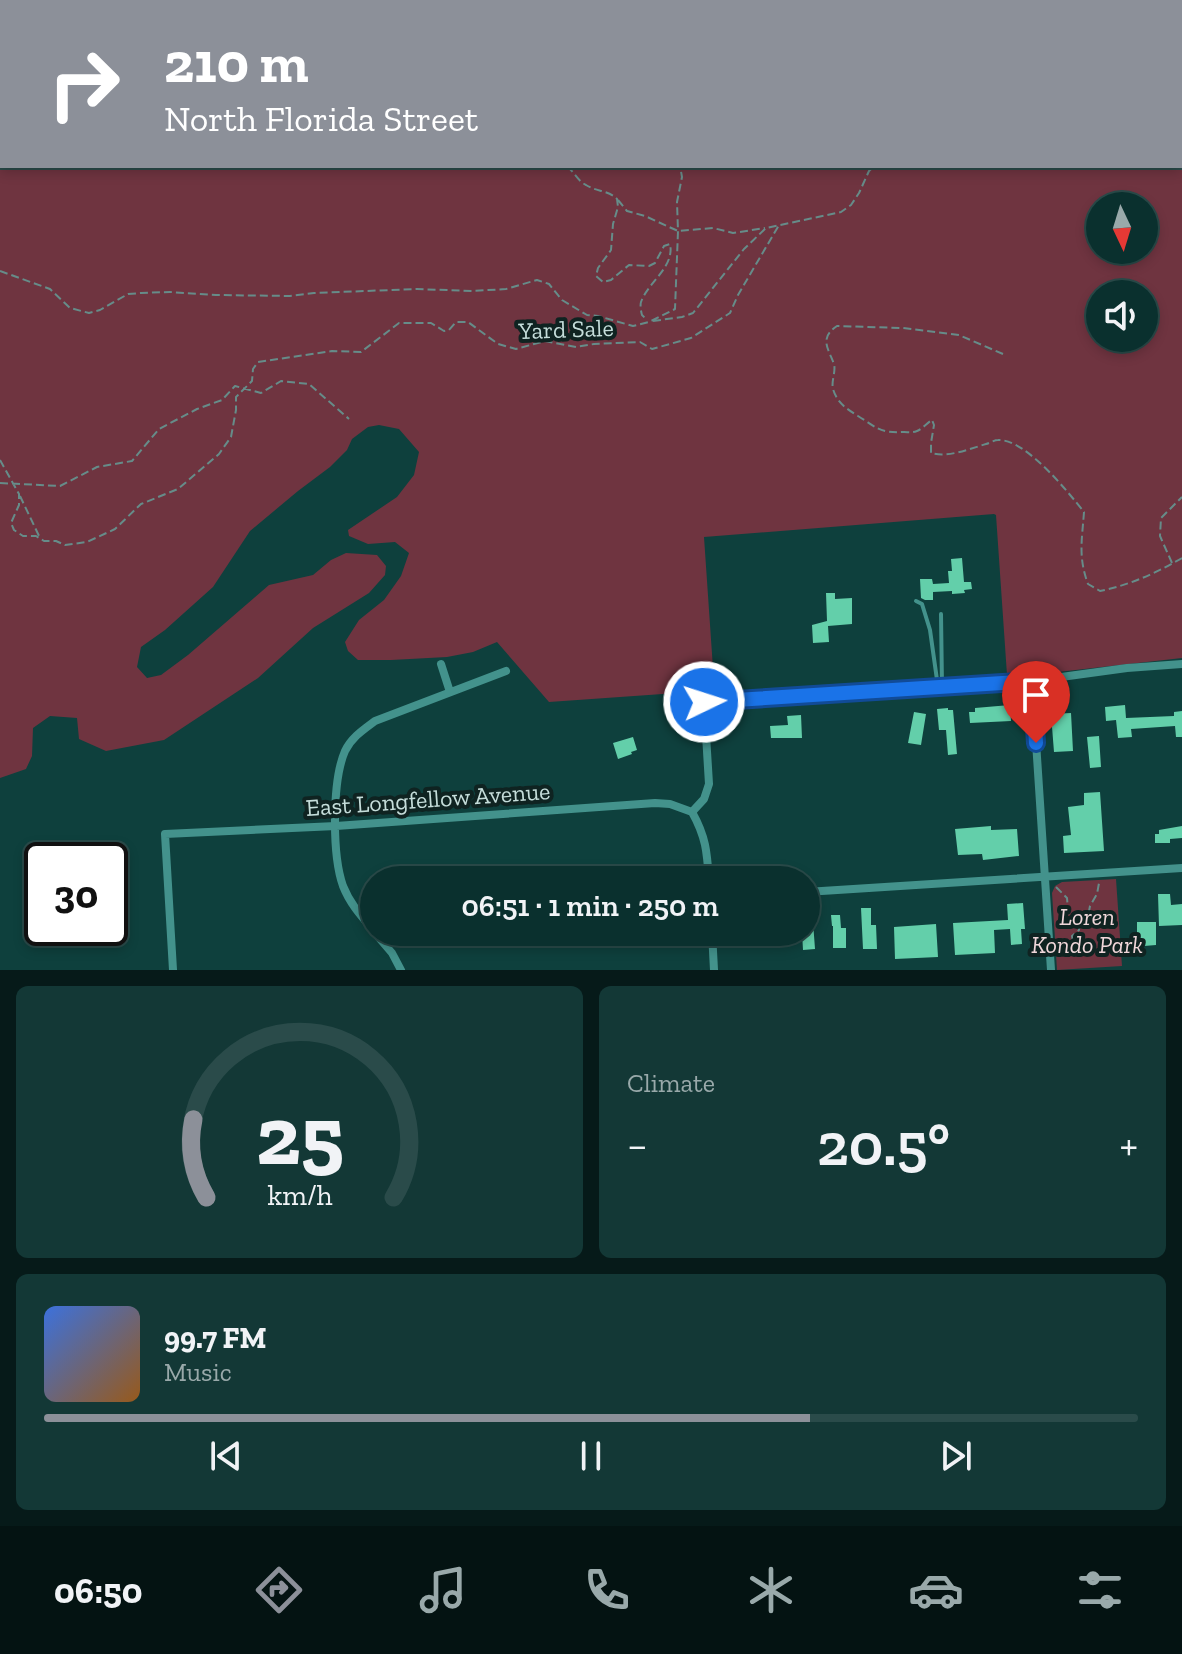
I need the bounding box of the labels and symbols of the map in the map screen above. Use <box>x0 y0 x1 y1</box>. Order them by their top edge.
north arrow <box>1086 192 1158 264</box>
street label: Yard Sale <box>517 313 614 345</box>
position arrow <box>662 660 746 744</box>
pin <box>1002 661 1070 743</box>
street label: East Longfellow Avenue <box>305 776 551 822</box>
speed limit sign: 30 <box>24 842 128 946</box>
park label: Loren Kondo Park <box>1031 902 1143 959</box>

